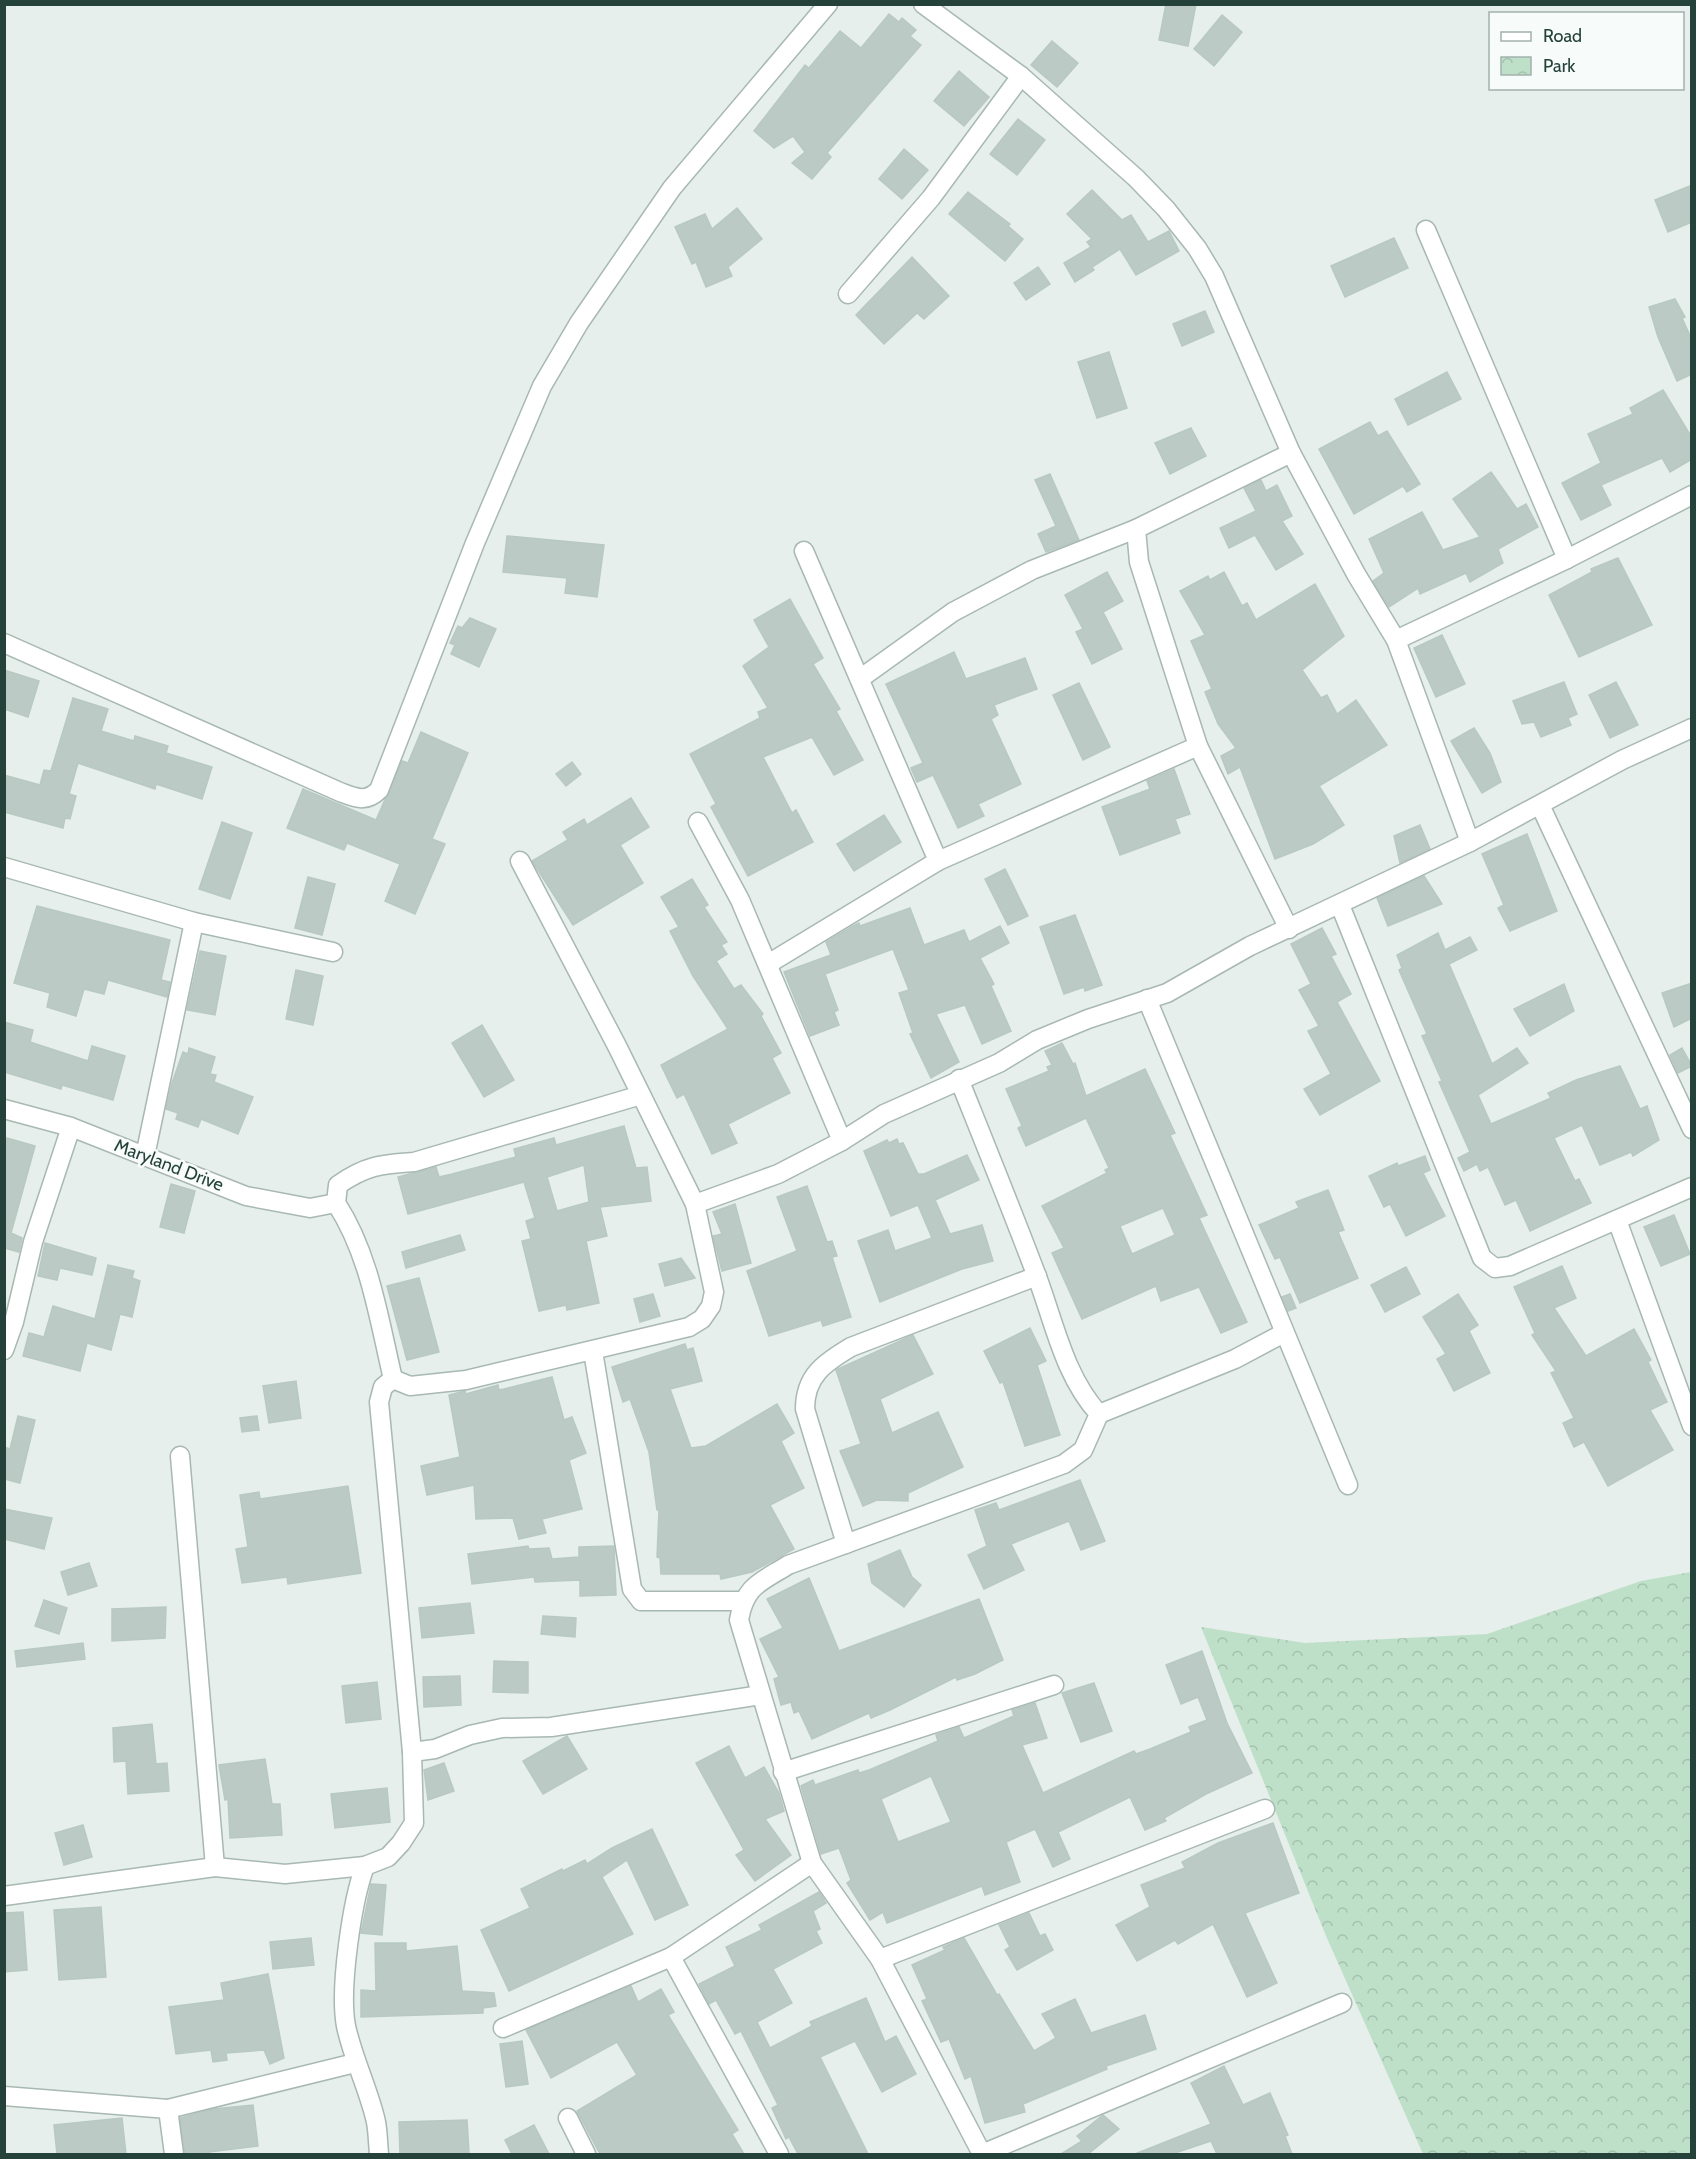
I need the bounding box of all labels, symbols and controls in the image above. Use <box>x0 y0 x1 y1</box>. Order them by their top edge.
legend <box>1489 12 1684 90</box>
text: Road <box>1543 25 1582 47</box>
text: Park <box>1543 55 1576 77</box>
street label: Maryland Drive <box>111 1134 227 1196</box>

